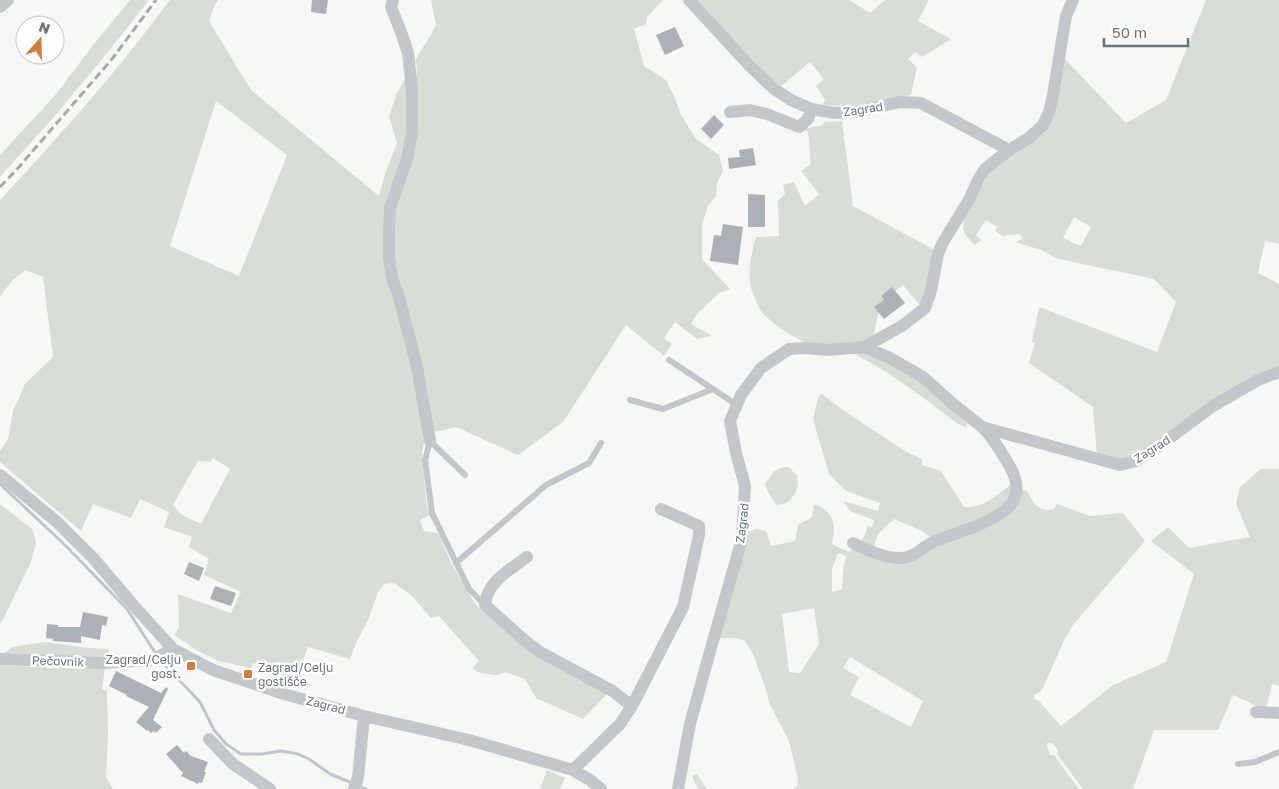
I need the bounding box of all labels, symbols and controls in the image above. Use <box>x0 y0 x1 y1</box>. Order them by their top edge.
north arrow <box>15 15 65 65</box>
scale bar <box>1104 15 1188 47</box>
text: N <box>37 18 53 37</box>
text: 50 m <box>1112 23 1147 41</box>
street label: Zagrad <box>842 98 884 120</box>
street label: Zagrad <box>1131 432 1173 466</box>
street label: Zagrad <box>732 502 752 544</box>
place label: Zagrad/Celju gost. <box>106 652 181 681</box>
street label: Pečovnik <box>32 653 85 669</box>
marker: Zagrad/Celju gost. <box>185 660 197 672</box>
place label: Zagrad/Celju gostišče <box>258 660 333 689</box>
marker: Zagrad/Celju gostišče <box>242 668 254 680</box>
street label: Zagrad <box>305 693 347 717</box>

